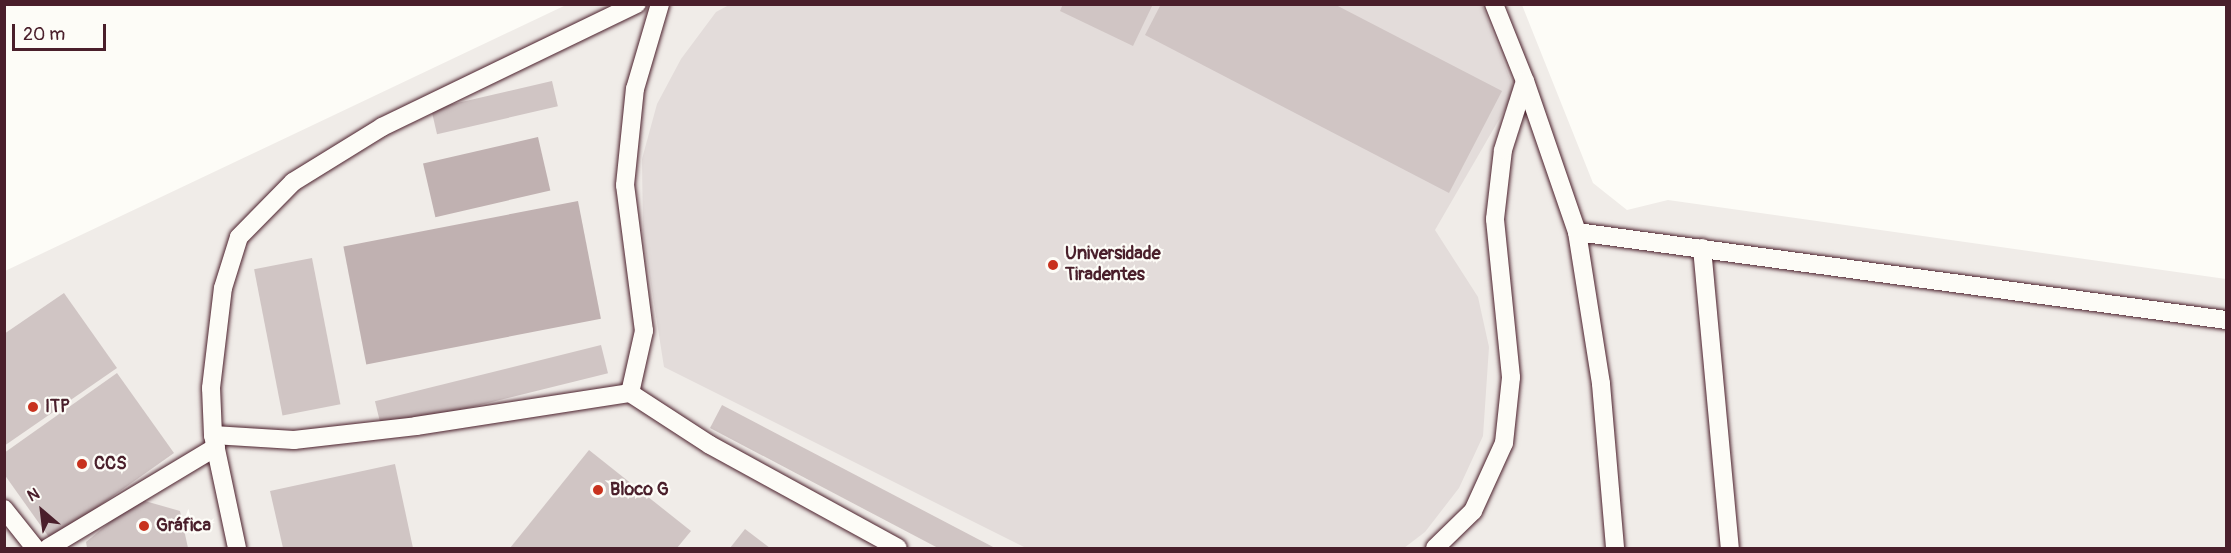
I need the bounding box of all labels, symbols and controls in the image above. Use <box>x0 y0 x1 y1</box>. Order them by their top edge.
scale bar <box>15 12 110 50</box>
text: 20 m <box>23 23 65 46</box>
place label: Universidade Tiradentes <box>1065 244 1161 286</box>
marker: Universidade Tiradentes <box>1046 258 1060 272</box>
place label: ITP <box>45 396 70 418</box>
marker: ITP <box>26 400 40 414</box>
place label: CCS <box>94 453 127 475</box>
marker: CCS <box>75 457 89 471</box>
place label: Bloco G <box>610 479 669 501</box>
north arrow <box>12 481 72 541</box>
marker: Bloco G <box>591 483 605 497</box>
text: N <box>24 484 43 506</box>
place label: Gráfica <box>156 515 211 537</box>
marker: Gráfica <box>137 519 151 533</box>

